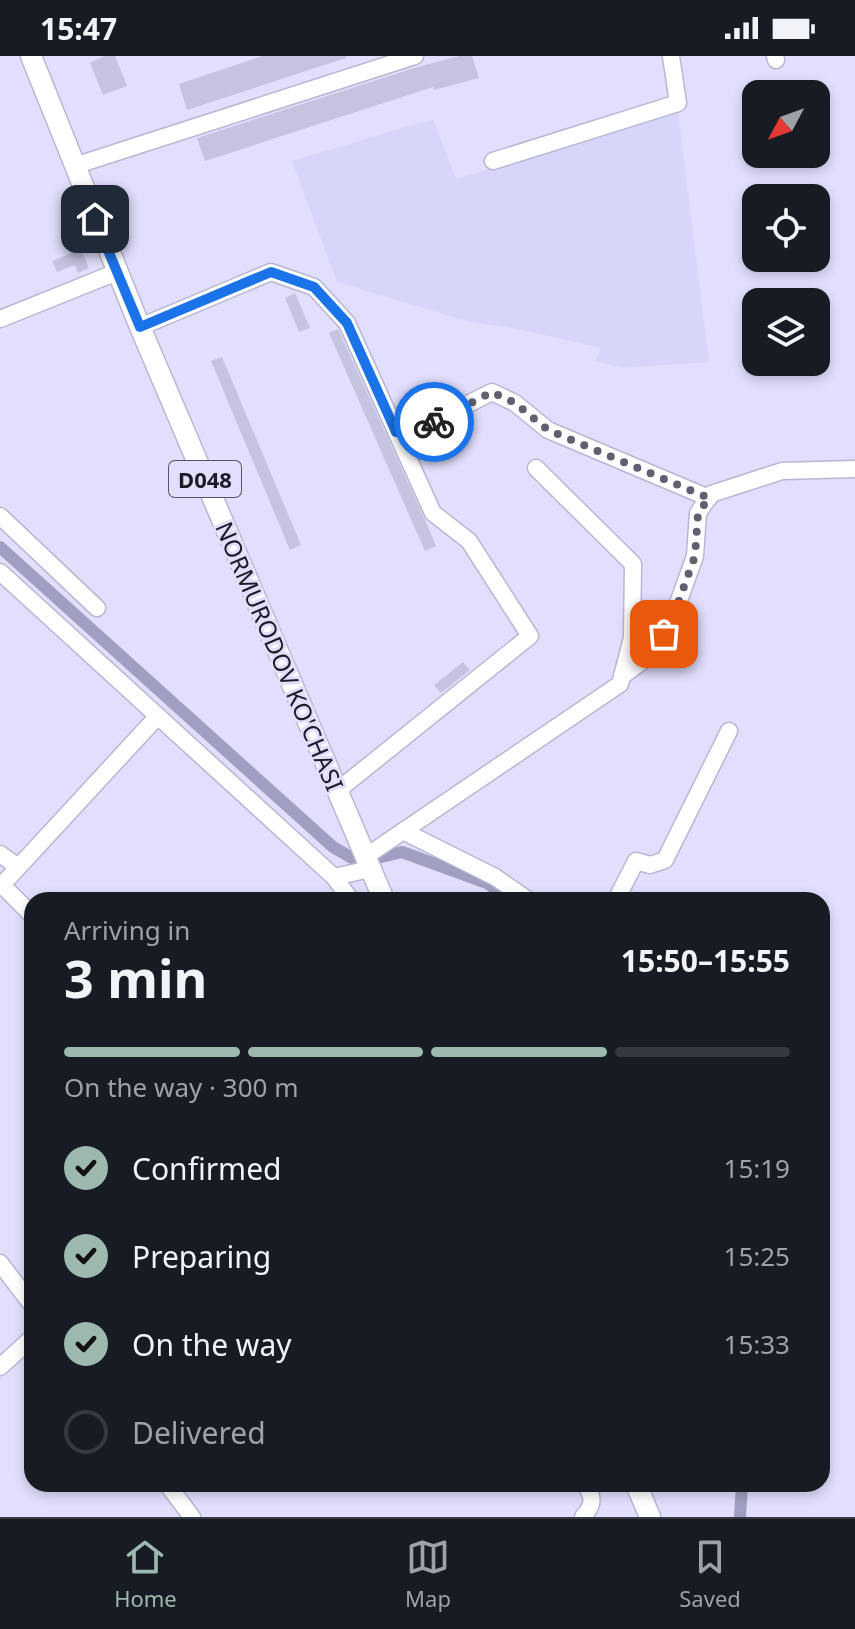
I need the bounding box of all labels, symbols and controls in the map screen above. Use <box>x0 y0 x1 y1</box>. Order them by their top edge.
text: 15:47 <box>40 8 117 49</box>
north arrow <box>742 80 830 168</box>
map controls <box>742 80 830 376</box>
button: locate <box>742 184 830 272</box>
pin <box>61 185 129 253</box>
icon: home <box>73 197 117 241</box>
button: layers <box>742 288 830 376</box>
courier <box>394 382 474 462</box>
icon: bike <box>412 400 456 444</box>
road number: D048 <box>169 461 241 497</box>
street label: NORMURODOV KO'CHASI <box>208 516 352 796</box>
pin <box>630 600 698 668</box>
icon: bag <box>642 612 686 656</box>
text: Arriving in <box>64 912 190 948</box>
text: 15:50–15:55 <box>621 940 790 981</box>
text: 3 min <box>64 942 207 1013</box>
text: On the way · 300 m <box>64 1069 298 1105</box>
icon: check <box>64 1146 108 1190</box>
text: Confirmed <box>132 1148 282 1189</box>
text: 15:19 <box>724 1150 790 1186</box>
icon: check <box>64 1234 108 1278</box>
text: Preparing <box>132 1236 271 1277</box>
text: 15:25 <box>724 1238 790 1274</box>
icon: check <box>64 1322 108 1366</box>
text: On the way <box>132 1324 292 1365</box>
text: 15:33 <box>724 1326 790 1362</box>
text: Delivered <box>132 1412 266 1453</box>
tab: Home <box>114 1535 177 1613</box>
tab: Map <box>405 1535 451 1613</box>
tab: Saved <box>679 1535 741 1613</box>

